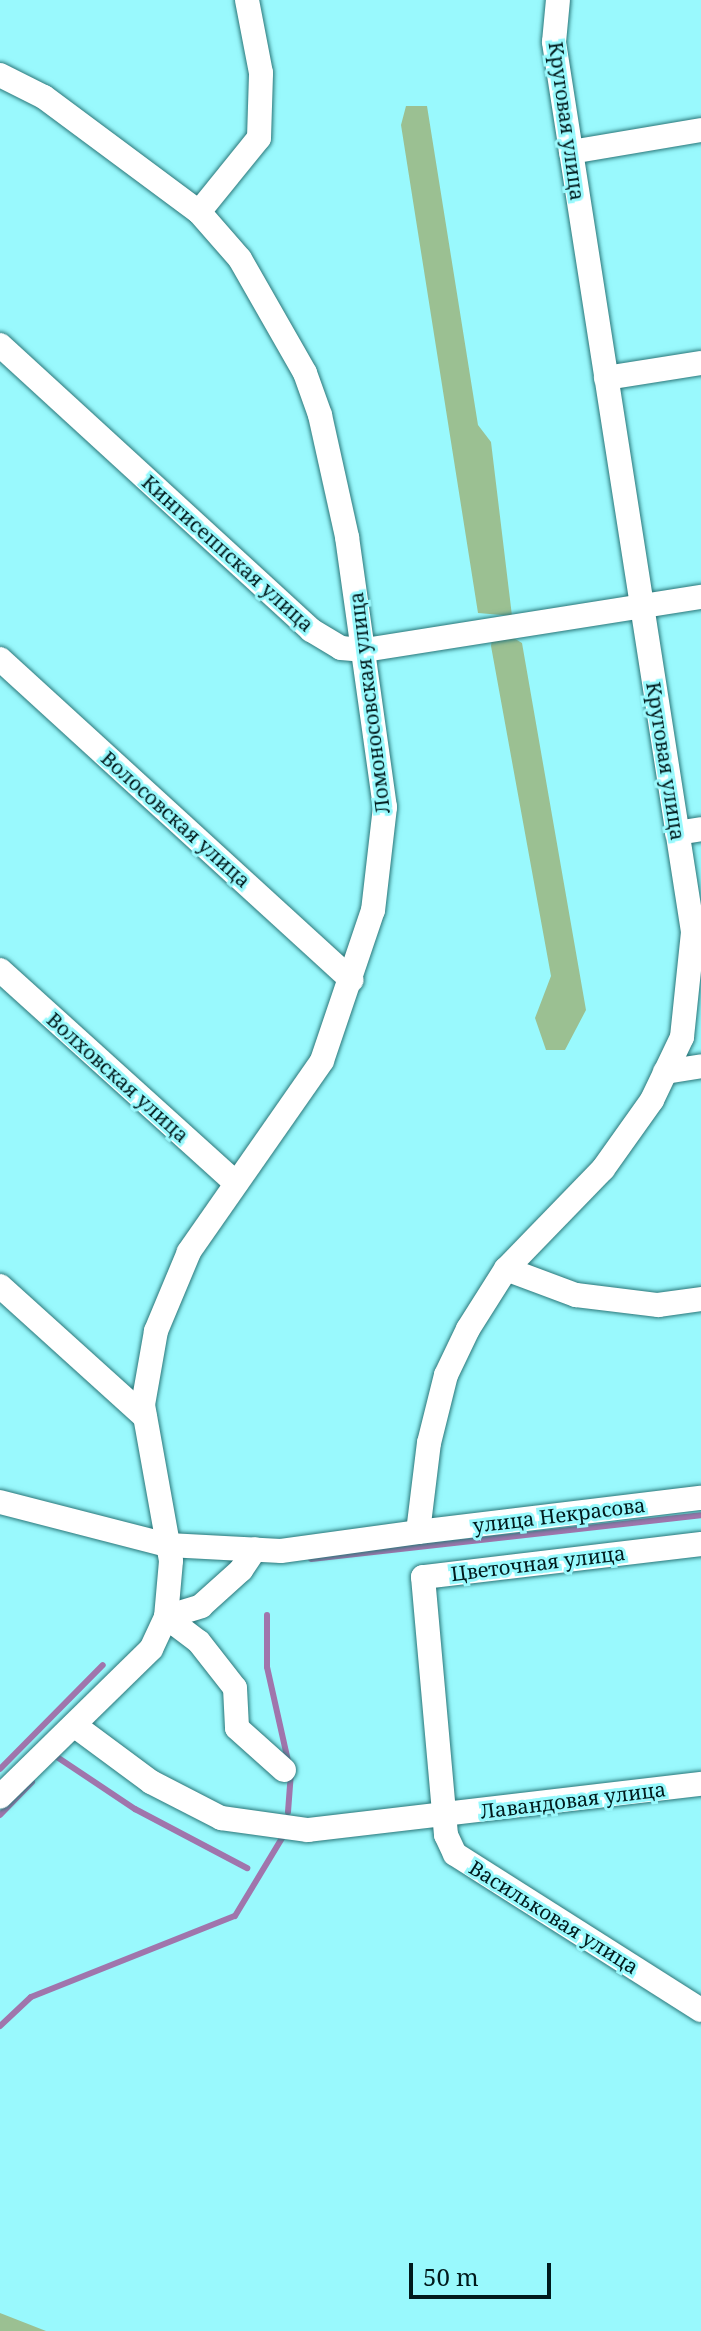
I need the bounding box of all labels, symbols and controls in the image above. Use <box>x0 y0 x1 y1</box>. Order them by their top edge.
street label: Круговая улица <box>544 40 590 202</box>
street label: Кингисеппская улица <box>137 470 319 636</box>
street label: Ломоносовская улица <box>343 591 395 815</box>
street label: Круговая улица <box>642 680 690 842</box>
street label: Волосовская улица <box>96 746 256 892</box>
street label: Волховская улица <box>42 1007 194 1147</box>
street label: улица Некрасова <box>471 1493 647 1537</box>
street label: Цветочная улица <box>449 1540 627 1586</box>
street label: Лавандовая улица <box>479 1777 667 1823</box>
street label: Васильковая улица <box>465 1855 643 1979</box>
scale bar <box>413 2247 555 2297</box>
text: 50 m <box>423 2260 479 2293</box>

